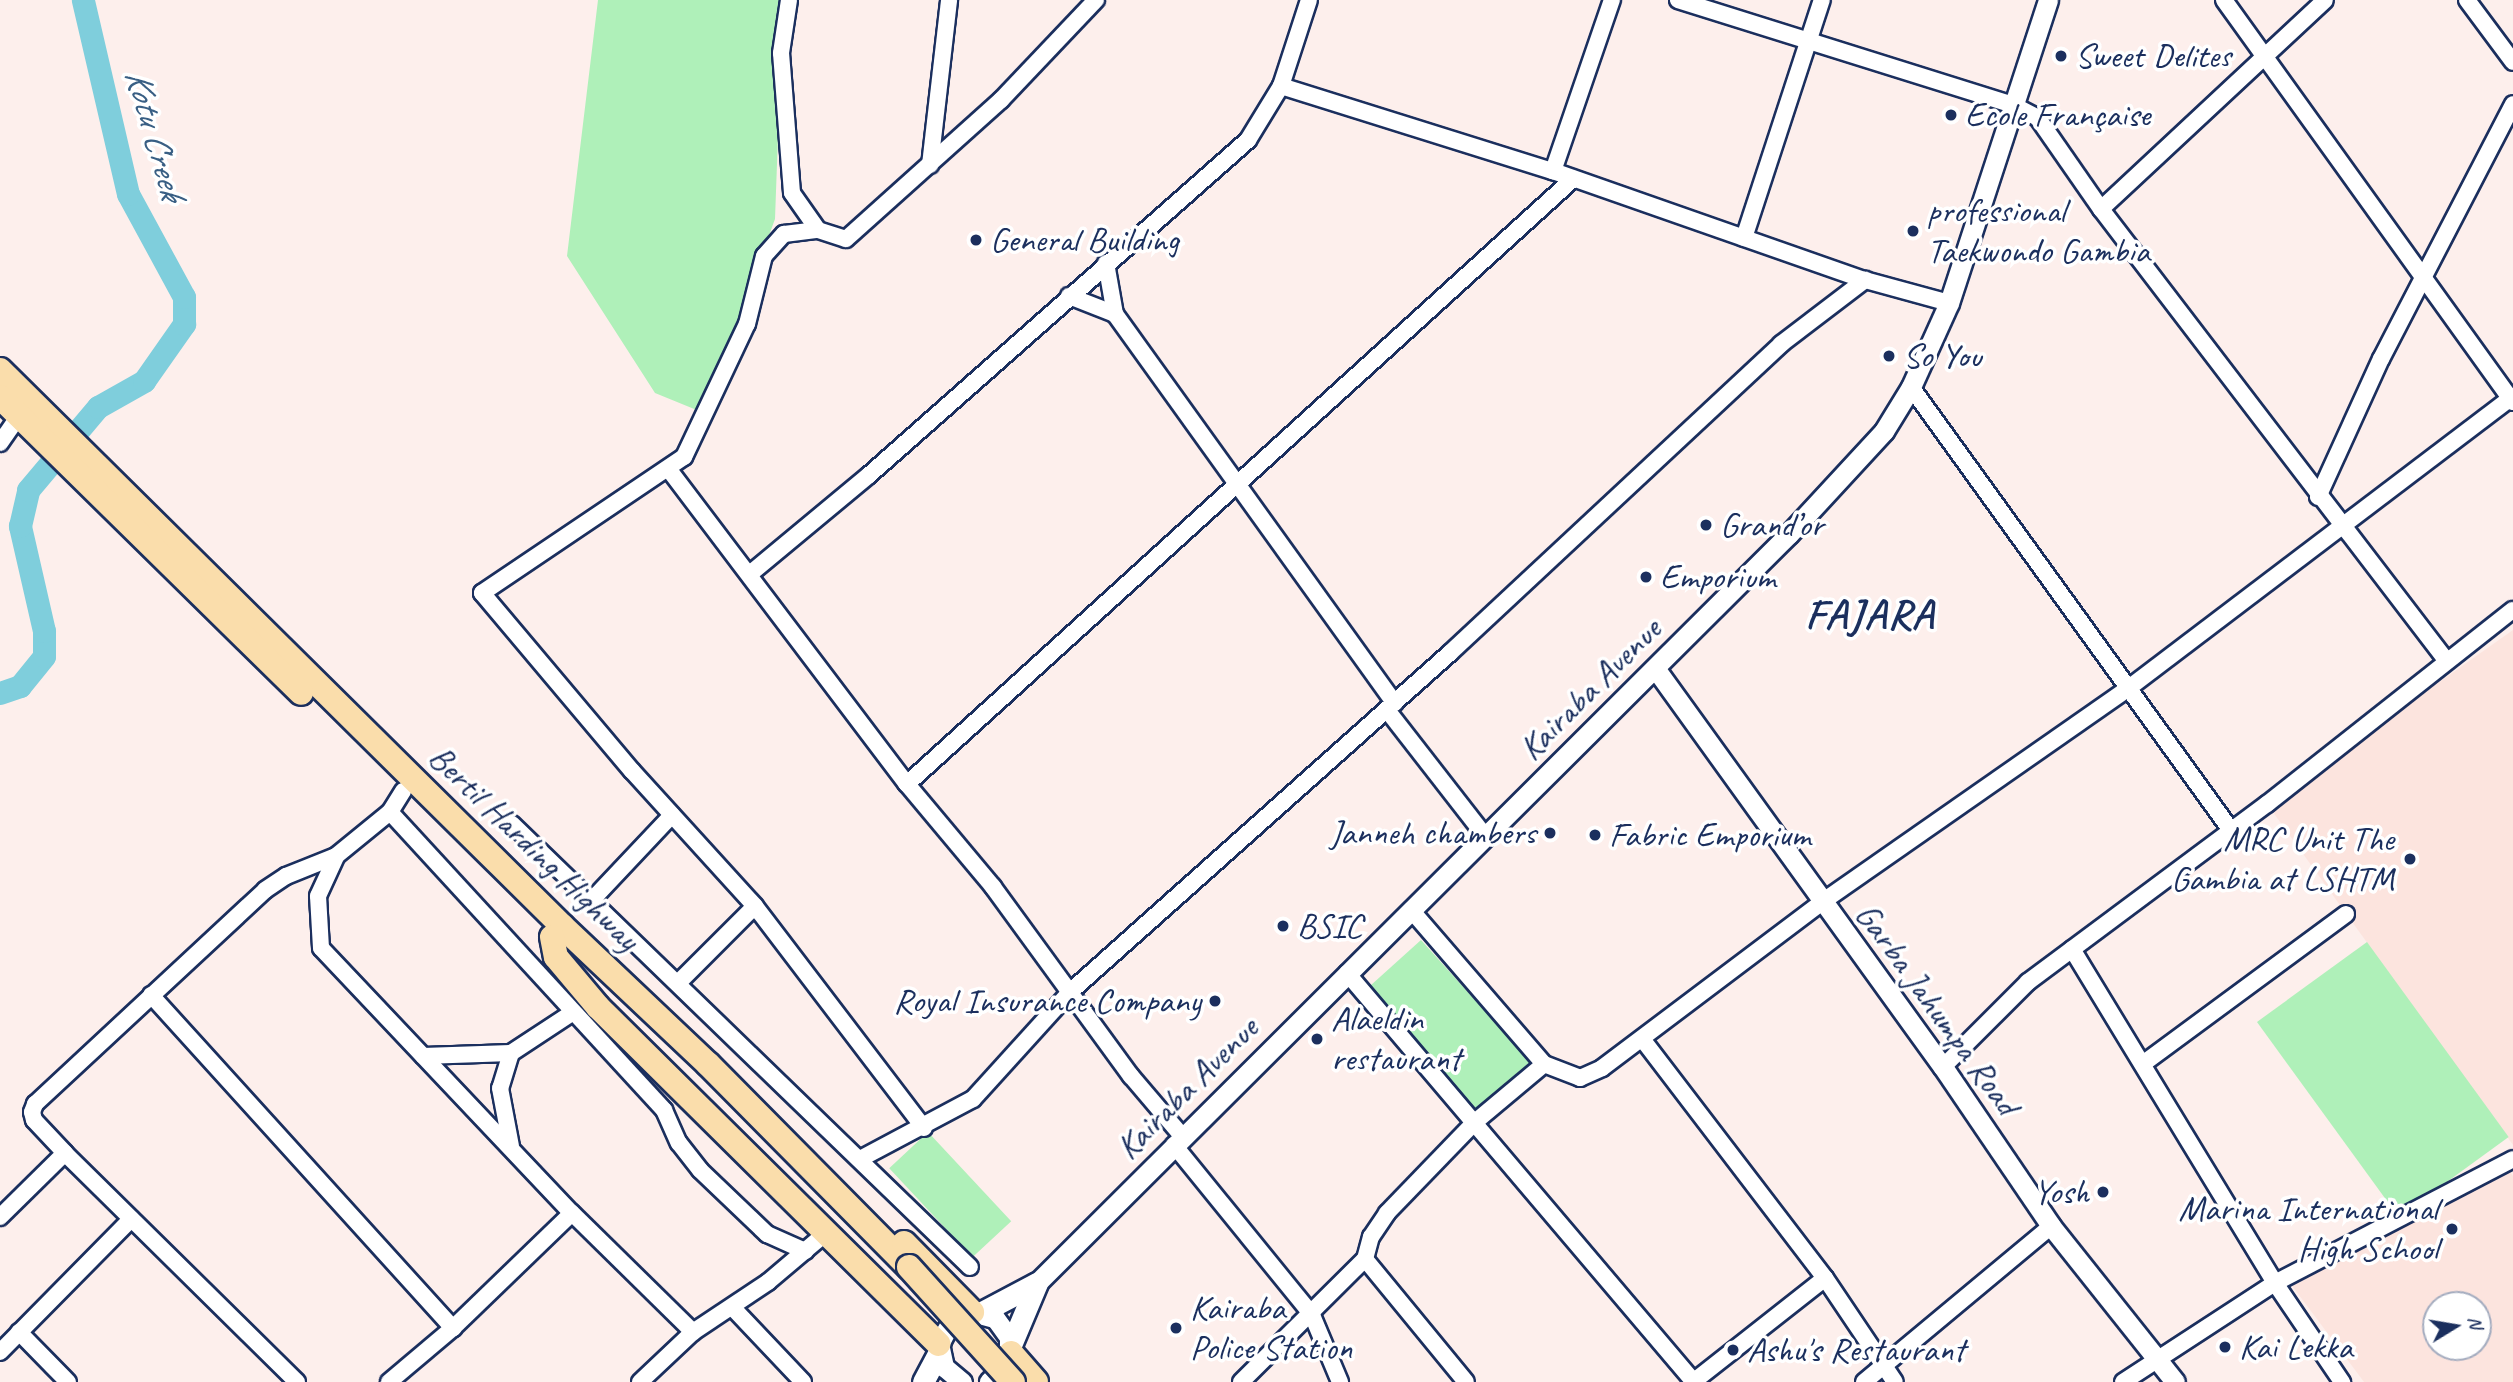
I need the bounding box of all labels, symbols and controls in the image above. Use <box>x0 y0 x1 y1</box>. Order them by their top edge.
place label: Sweet Delites <box>2075 35 2232 77</box>
marker: Sweet Delites <box>2053 48 2069 64</box>
water label: Kotu Creek <box>115 64 195 204</box>
place label: Ecole Française <box>1965 94 2151 136</box>
marker: Ecole Française <box>1943 107 1959 123</box>
place label: professional Taekwondo Gambia <box>1927 190 2148 272</box>
place label: General Building <box>990 219 1179 261</box>
marker: professional Taekwondo Gambia <box>1905 223 1921 239</box>
marker: General Building <box>968 232 984 248</box>
place label: So You <box>1903 335 1981 377</box>
marker: So You <box>1881 348 1897 364</box>
place label: Grand’or <box>1720 504 1823 546</box>
marker: Grand’or <box>1698 517 1714 533</box>
place label: Emporium <box>1660 556 1775 598</box>
marker: Emporium <box>1638 569 1654 585</box>
district label: FAJARA <box>1807 590 1933 640</box>
street label: Kairaba Avenue <box>1510 609 1670 769</box>
street label: Bertil Harding Highway <box>419 736 649 960</box>
place label: Janneh chambers <box>1329 812 1536 854</box>
place label: Fabric Emporium <box>1609 814 1810 856</box>
place label: MRC Unit The Gambia at LSHTM <box>2171 818 2394 900</box>
marker: Janneh chambers <box>1542 825 1558 841</box>
marker: Fabric Emporium <box>1587 827 1603 843</box>
marker: MRC Unit The Gambia at LSHTM <box>2400 849 2420 869</box>
street label: Garba Jahumpa Road <box>1845 894 2029 1124</box>
place label: BSIC <box>1297 905 1362 947</box>
marker: BSIC <box>1275 918 1291 934</box>
place label: Royal Insurance Company <box>898 980 1201 1022</box>
marker: Royal Insurance Company <box>1207 993 1223 1009</box>
place label: Alaeldin restaurant <box>1331 998 1461 1080</box>
street label: Kairaba Avenue <box>1107 1008 1267 1168</box>
marker: Alaeldin restaurant <box>1309 1031 1325 1047</box>
place label: Yosh <box>2033 1171 2089 1213</box>
marker: Yosh <box>2095 1184 2111 1200</box>
place label: Marina International High School <box>2179 1188 2438 1270</box>
marker: Marina International High School <box>2444 1221 2460 1237</box>
place label: Kairaba Police Station <box>1190 1287 1353 1369</box>
north arrow <box>2422 1291 2492 1361</box>
text: N <box>2463 1314 2489 1330</box>
marker: Kairaba Police Station <box>1168 1320 1184 1336</box>
place label: Kai Lekka <box>2239 1326 2351 1368</box>
place label: Ashu's Restaurant <box>1747 1329 1965 1371</box>
marker: Kai Lekka <box>2217 1339 2233 1355</box>
marker: Ashu's Restaurant <box>1725 1342 1741 1358</box>

